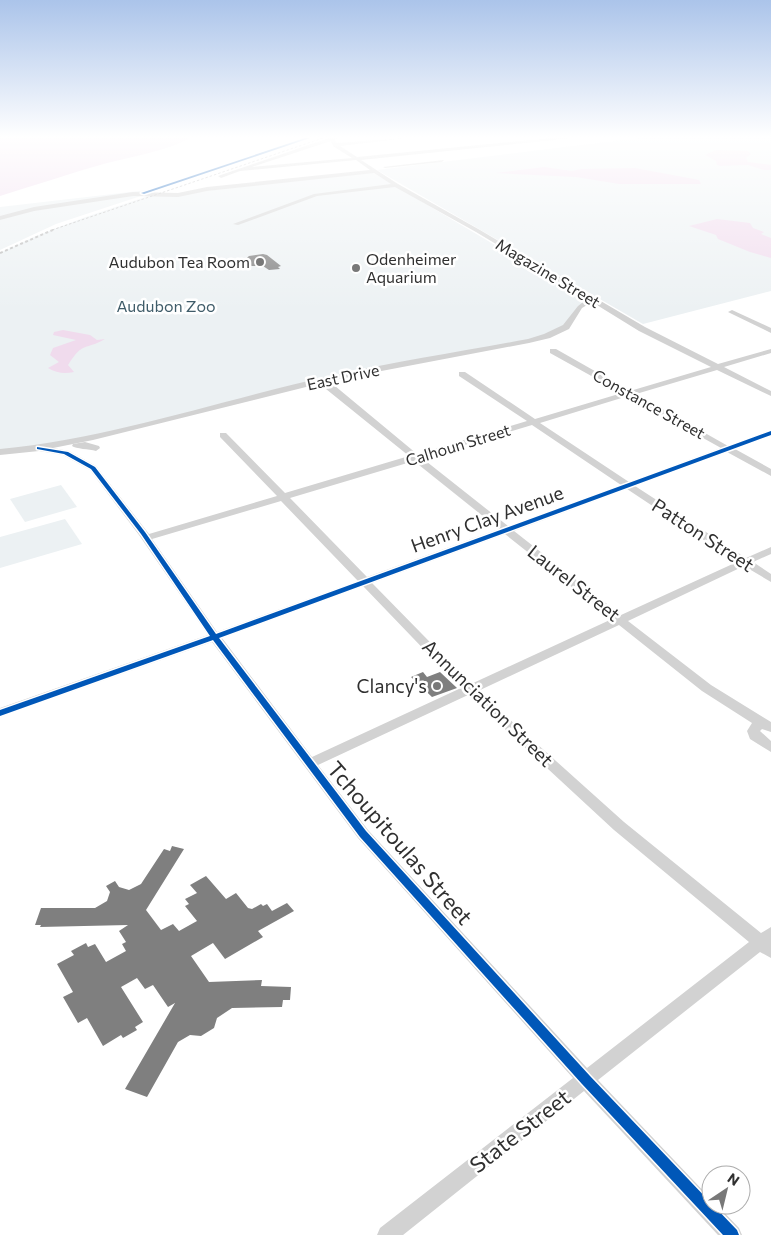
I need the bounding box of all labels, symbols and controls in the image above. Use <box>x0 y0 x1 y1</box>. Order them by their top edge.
street label: Magazine Street <box>493 234 604 311</box>
place label: Odenheimer Aquarium <box>366 249 457 286</box>
place label: Audubon Tea Room <box>109 252 250 271</box>
marker: Audubon Tea Room <box>254 256 266 268</box>
marker: Odenheimer Aquarium <box>350 262 362 274</box>
park label: Audubon Zoo <box>116 296 216 315</box>
street label: East Drive <box>305 360 381 393</box>
street label: Constance Street <box>590 365 709 443</box>
street label: Calhoun Street <box>403 419 513 469</box>
street label: Henry Clay Avenue <box>407 480 566 557</box>
street label: Patton Street <box>648 493 759 576</box>
street label: Laurel Street <box>524 539 625 626</box>
street label: Annunciation Street <box>418 634 559 771</box>
place label: Clancy's <box>357 674 427 697</box>
marker: Clancy's <box>431 680 443 692</box>
street label: Tchoupitoulas Street <box>322 755 479 930</box>
street label: State Street <box>464 1083 575 1178</box>
north arrow <box>701 1165 751 1215</box>
text: N <box>725 1169 743 1189</box>

